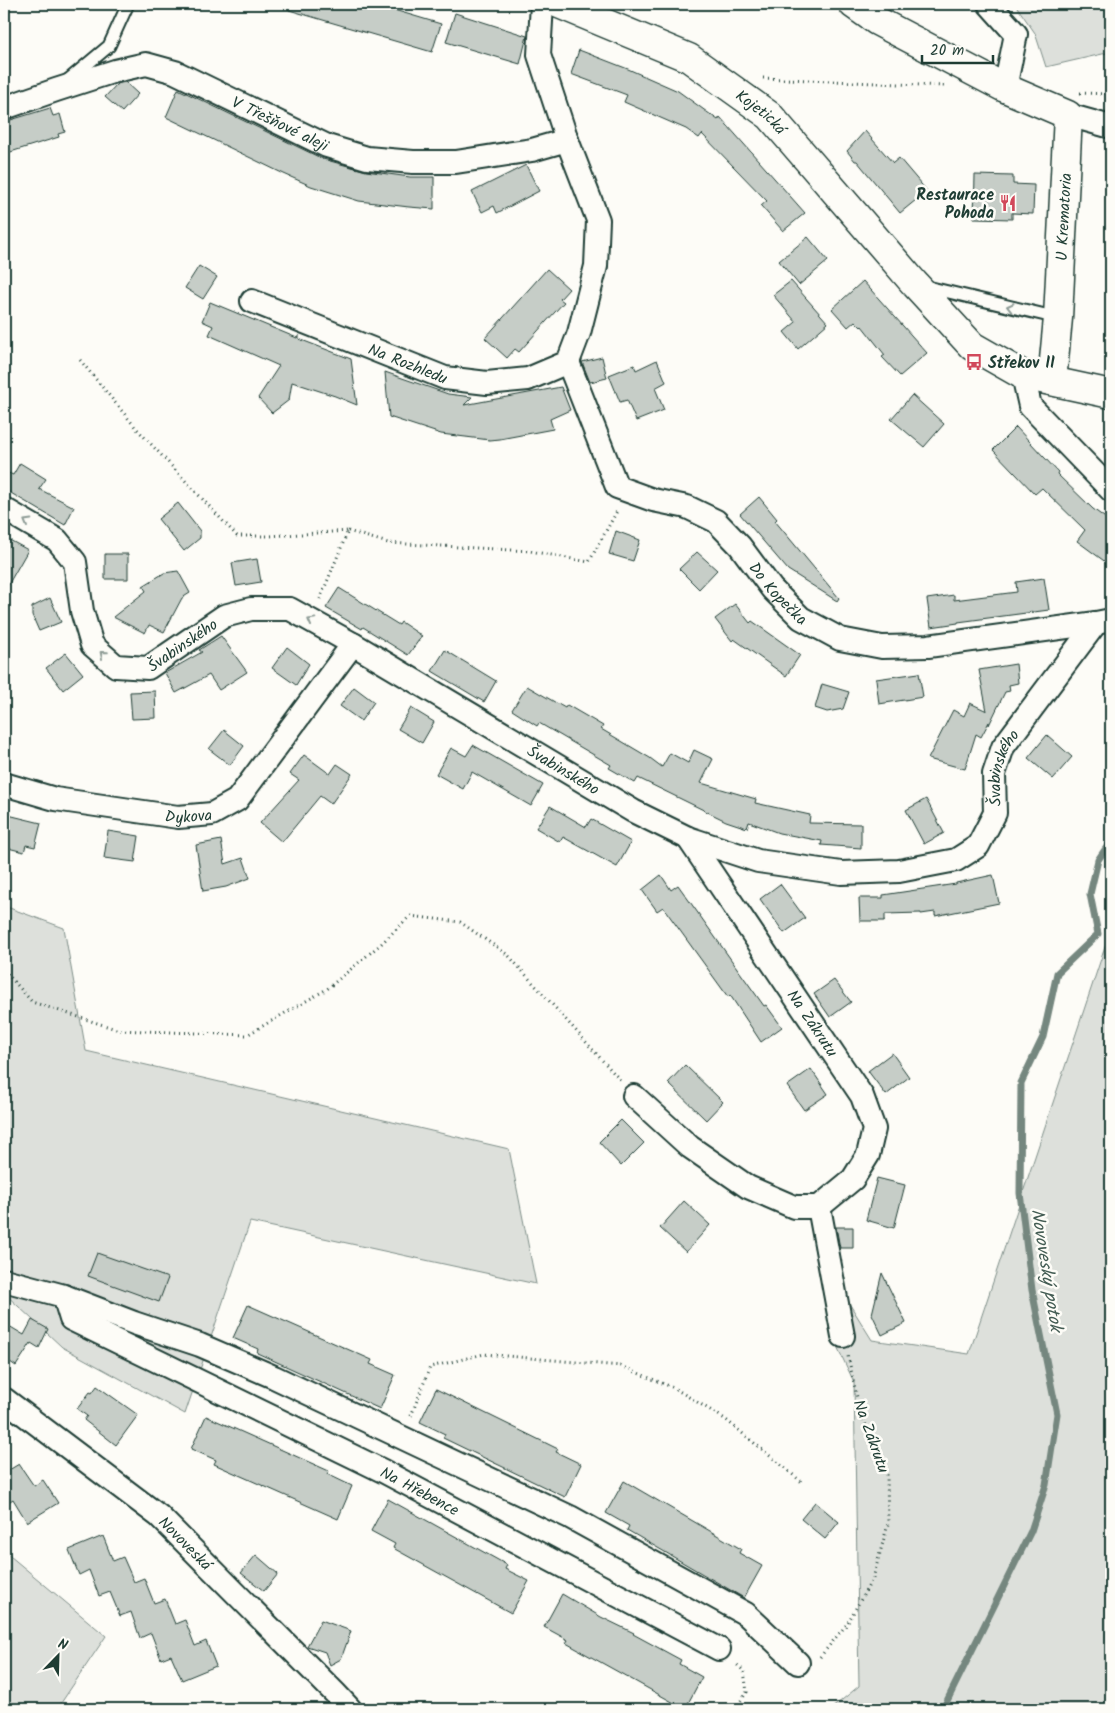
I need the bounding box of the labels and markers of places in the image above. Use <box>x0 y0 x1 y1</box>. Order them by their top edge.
place label: Restaurace Pohoda <box>916 183 994 226</box>
restaurant icon: Restaurace Pohoda <box>998 193 1018 213</box>
place label: Střekov II <box>988 351 1055 376</box>
bus stop icon: Střekov II <box>964 352 984 372</box>

